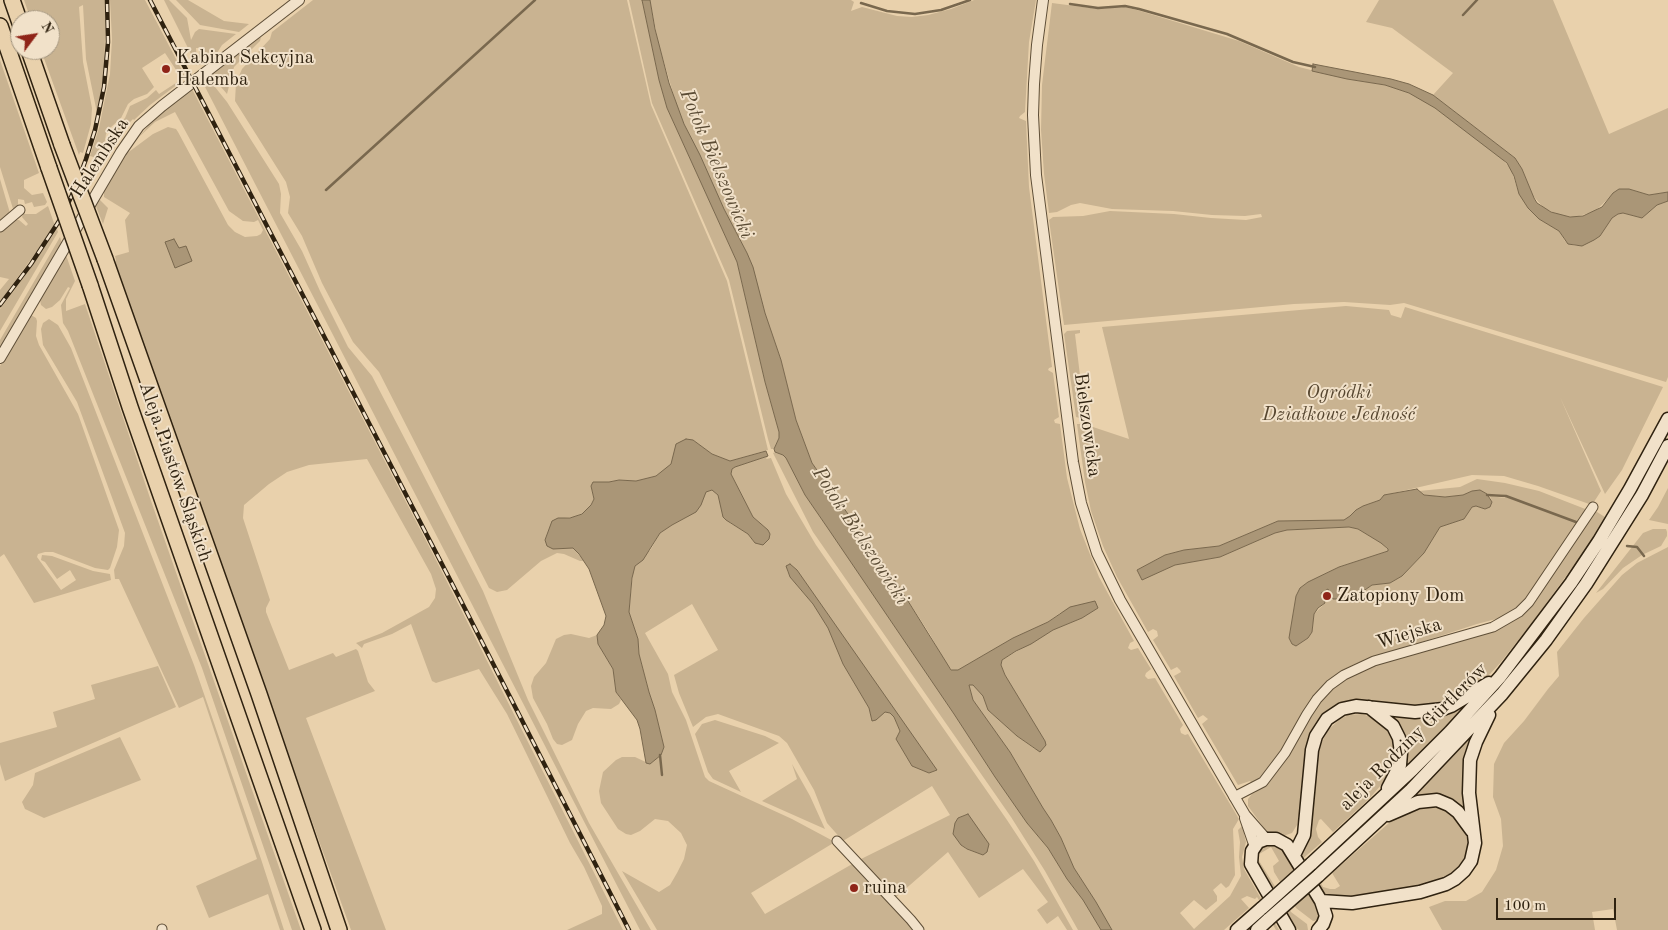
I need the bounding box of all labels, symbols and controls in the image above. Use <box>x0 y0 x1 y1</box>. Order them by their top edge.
north arrow <box>10 10 60 60</box>
text: N <box>38 20 56 36</box>
place label: Kabina Sekcyjna Halemba <box>176 47 314 91</box>
marker: Kabina Sekcyjna Halemba <box>160 63 172 75</box>
water label: Potok Bielszowicki <box>674 86 758 242</box>
street label: Halembska <box>66 114 134 202</box>
street label: Bielszowicka <box>1068 371 1106 479</box>
street label: Aleja Piastów Śląskich <box>133 379 217 565</box>
park label: Ogródki Działkowe Jedność <box>1262 382 1416 426</box>
water label: Potok Bielszowicki <box>806 462 914 610</box>
place label: Zatopiony Dom <box>1337 585 1464 607</box>
marker: Zatopiony Dom <box>1321 590 1333 602</box>
street label: Wiejska <box>1374 613 1444 655</box>
street label: aleja Rodziny Gürtlerów <box>1335 658 1493 816</box>
place label: ruina <box>864 877 907 899</box>
marker: ruina <box>848 882 860 894</box>
scale bar <box>1498 888 1618 920</box>
text: 100 m <box>1504 899 1546 914</box>

